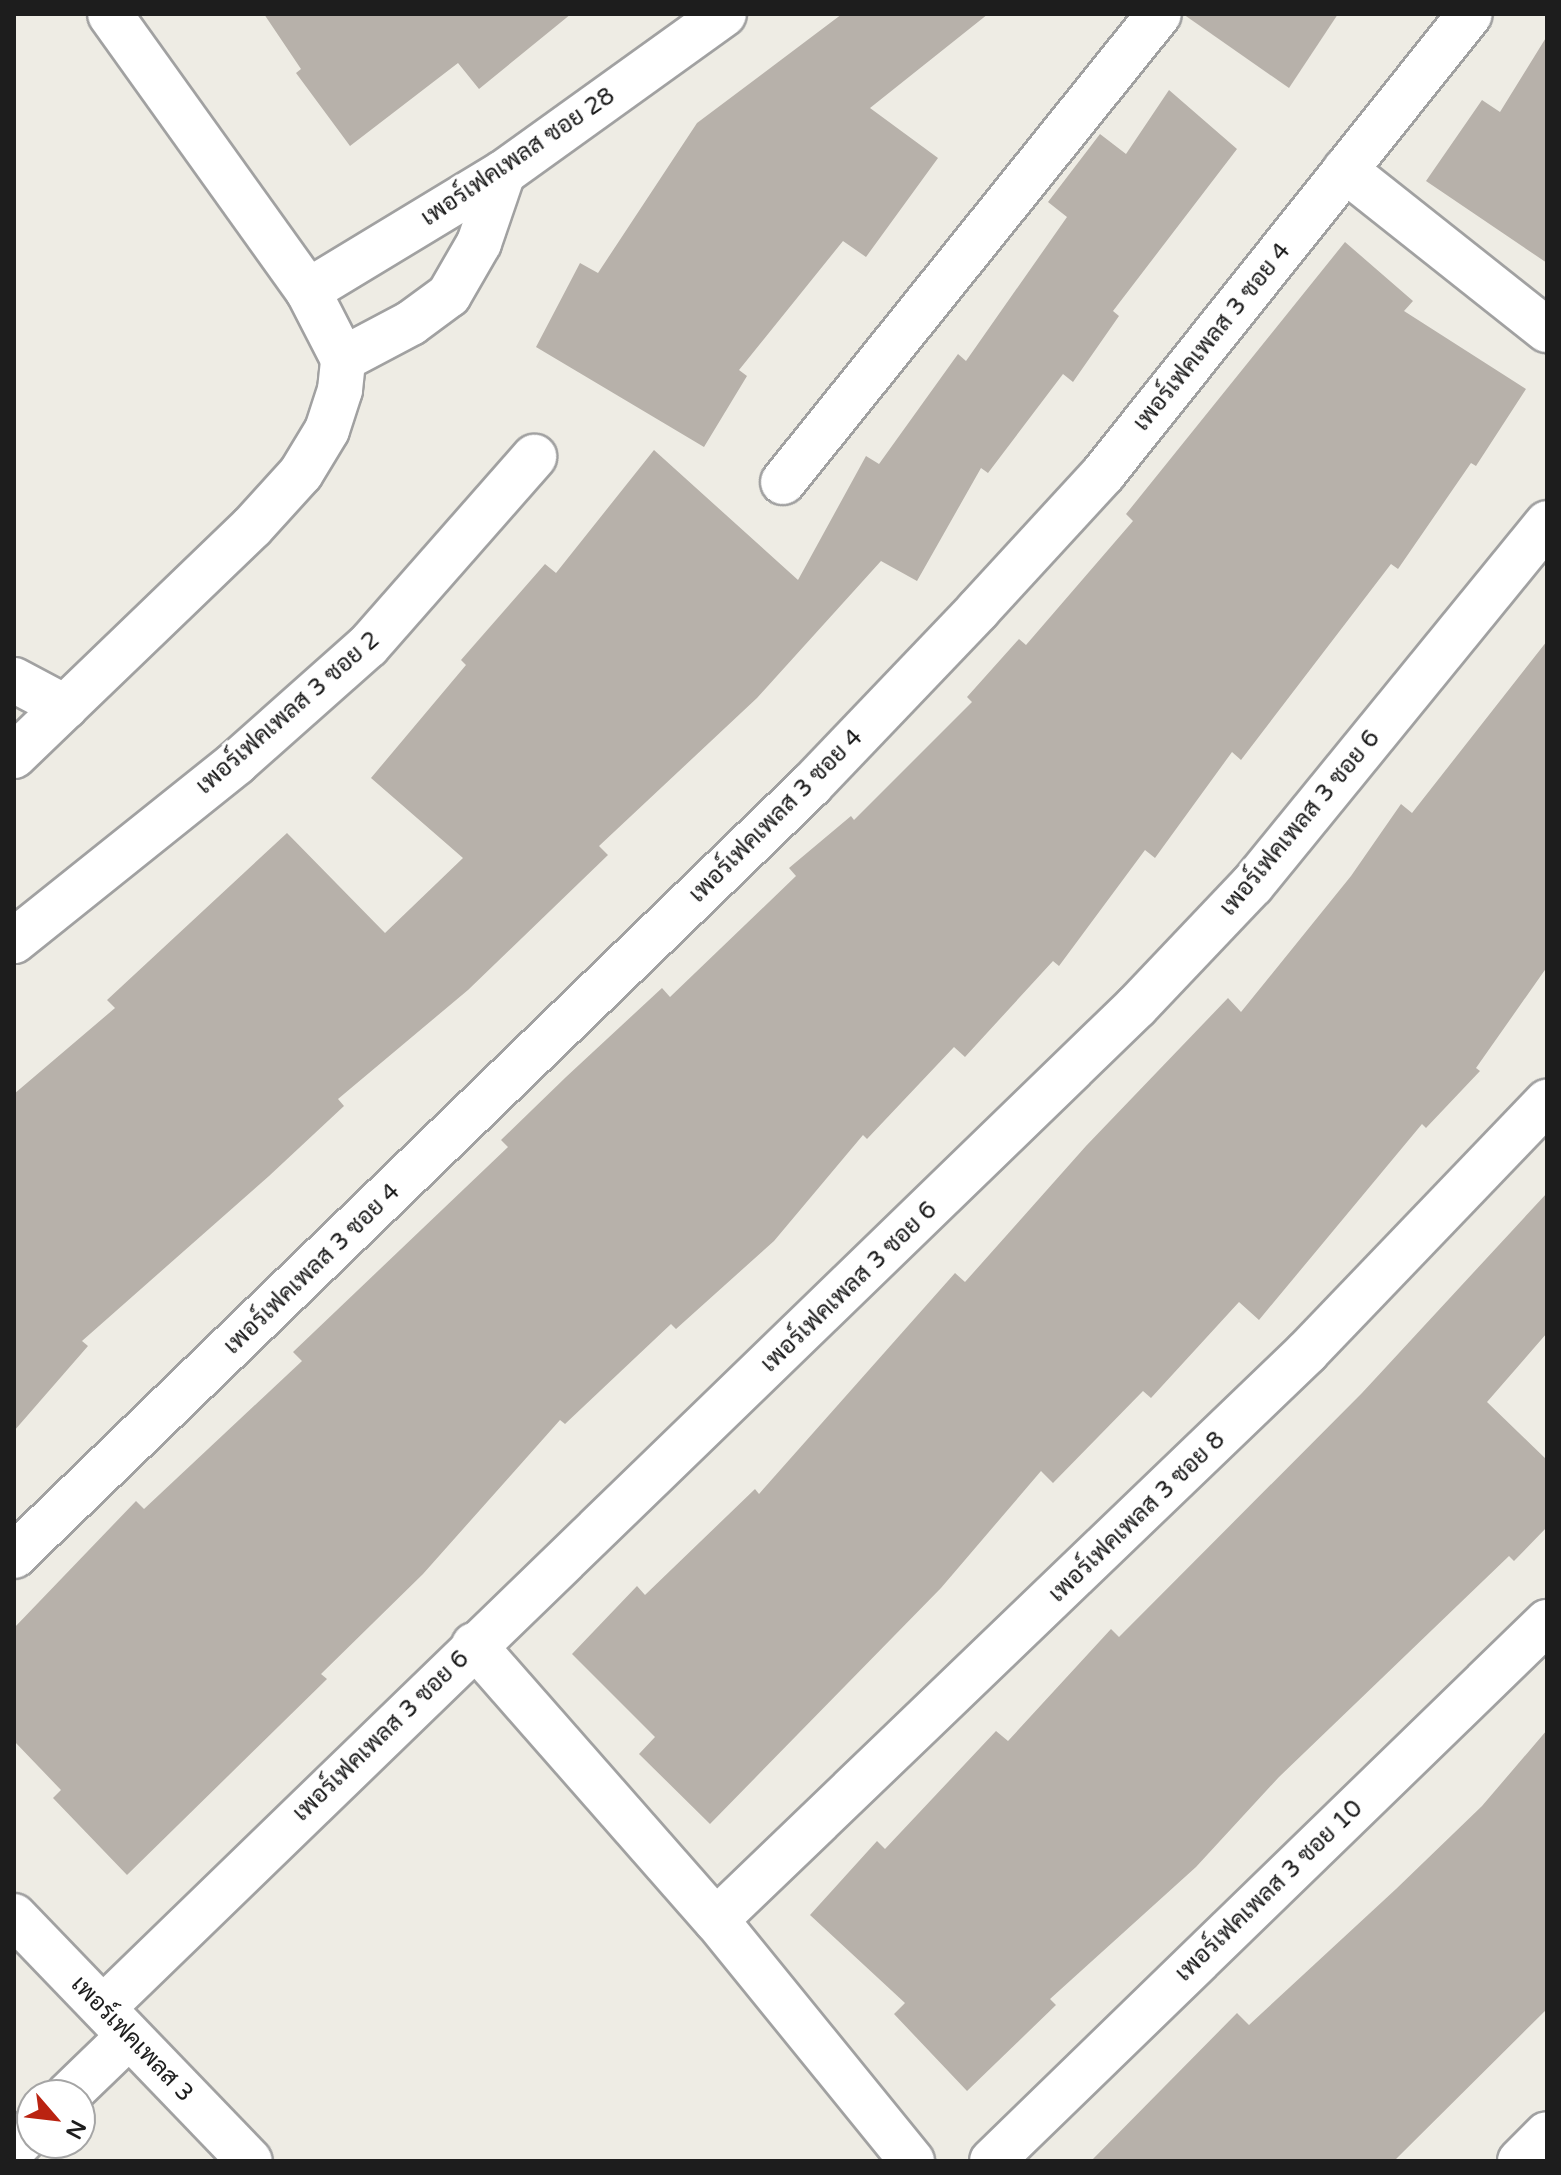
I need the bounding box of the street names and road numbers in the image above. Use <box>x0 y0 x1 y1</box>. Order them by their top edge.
street label: เพอร์เฟคเพลส ซอย 28 <box>416 81 620 233</box>
street label: เพอร์เฟคเพลส 3 ซอย 4 <box>1127 237 1297 437</box>
street label: เพอร์เฟคเพลส 3 ซอย 2 <box>190 625 386 801</box>
street label: เพอร์เฟคเพลส 3 ซอย 4 <box>683 723 869 909</box>
street label: เพอร์เฟคเพลส 3 ซอย 6 <box>1214 724 1386 922</box>
street label: เพอร์เฟคเพลส 3 ซอย 4 <box>218 1177 406 1361</box>
street label: เพอร์เฟคเพลส 3 ซอย 6 <box>755 1195 943 1379</box>
street label: เพอร์เฟคเพลส 3 ซอย 8 <box>1043 1425 1231 1609</box>
street label: เพอร์เฟคเพลส 3 ซอย 6 <box>287 1644 475 1828</box>
street label: เพอร์เฟคเพลส 3 ซอย 10 <box>1170 1794 1368 1988</box>
street label: เพอร์เฟคเพลส 3 <box>65 1970 199 2108</box>

